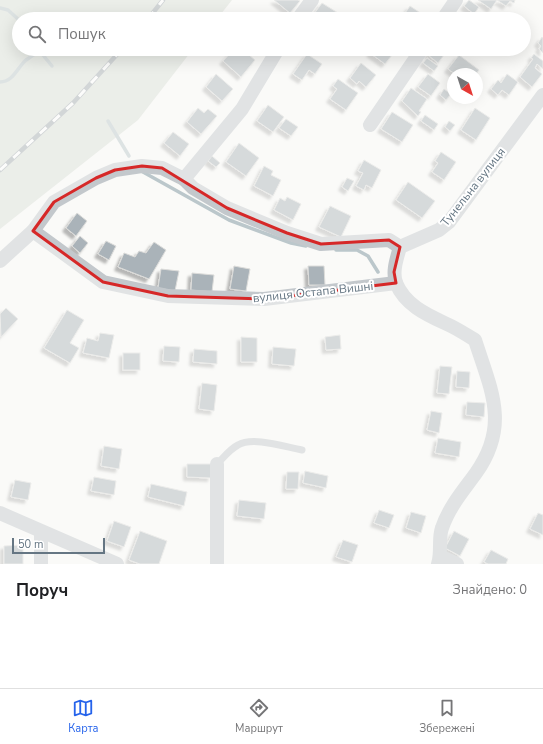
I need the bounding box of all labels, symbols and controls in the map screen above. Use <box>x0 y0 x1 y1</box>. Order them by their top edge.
search box <box>12 12 531 56</box>
icon: search <box>26 23 48 45</box>
text: Пошук <box>58 24 106 44</box>
north arrow <box>447 68 483 104</box>
street label: Тунельна вулиця <box>437 144 509 230</box>
street label: вулиця Остапа Вишні <box>252 278 374 306</box>
scale bar <box>12 536 105 555</box>
text: 50 m <box>18 537 43 552</box>
text: Поруч <box>16 579 68 602</box>
text: Знайдено: 0 <box>453 581 527 599</box>
tab: Карта <box>68 697 99 736</box>
tab: Маршрут <box>235 697 283 736</box>
tab: Збережені <box>419 697 475 736</box>

